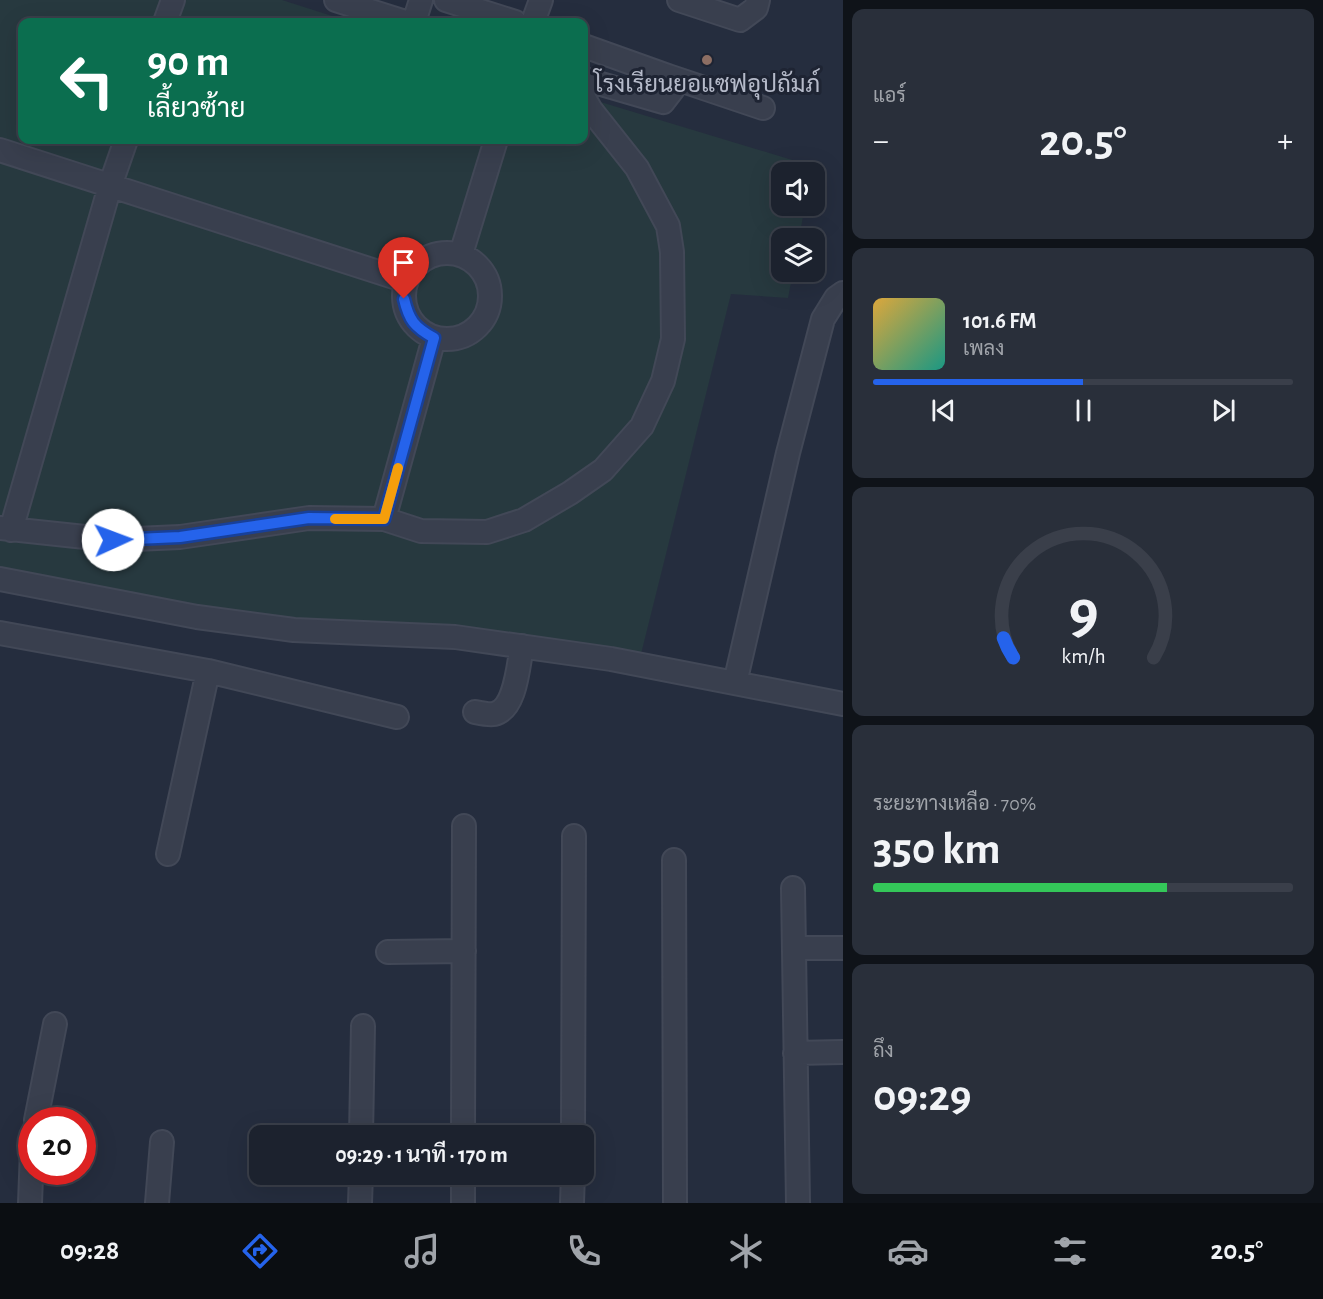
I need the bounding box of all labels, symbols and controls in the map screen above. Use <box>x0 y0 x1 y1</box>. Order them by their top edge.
text: 90 m <box>147 41 229 83</box>
icon: left <box>48 42 126 120</box>
marker: โรงเรียนยอแซฟอุปถัมภ์ <box>700 53 714 67</box>
place label: โรงเรียนยอแซฟอุปถัมภ์ <box>592 68 820 100</box>
text: แอร์ <box>873 86 906 106</box>
text: เลี้ยวซ้าย <box>147 95 245 122</box>
text: 20.5° <box>1039 119 1127 164</box>
text: − <box>873 125 889 158</box>
text: + <box>1277 125 1293 158</box>
map controls <box>771 162 825 282</box>
button: sound <box>771 162 825 216</box>
button: layers <box>771 228 825 282</box>
pin <box>378 237 429 299</box>
icon: arrive <box>387 246 420 279</box>
text: 101.6 FM <box>963 310 1037 332</box>
text: เพลง <box>963 339 1004 359</box>
icon: previous <box>927 394 960 427</box>
icon: pause <box>1067 394 1100 427</box>
icon: next <box>1207 394 1240 427</box>
position arrow <box>81 508 145 572</box>
text: 9 <box>1068 583 1098 645</box>
text: km/h <box>1061 647 1105 668</box>
text: ระยะทางเหลือ · 70% <box>873 794 1036 814</box>
text: 350 km <box>873 827 1001 872</box>
text: ถึง <box>873 1041 894 1061</box>
text: 09:29 <box>873 1074 971 1119</box>
speed limit sign: 20 <box>18 1107 96 1185</box>
text: 09:29 · 1 นาที · 170 m <box>335 1144 508 1166</box>
icon: directions <box>239 1230 281 1272</box>
icon: music <box>401 1230 443 1272</box>
icon: phone <box>563 1230 605 1272</box>
icon: climate <box>725 1230 767 1272</box>
icon: car <box>887 1230 929 1272</box>
icon: filters <box>1049 1230 1091 1272</box>
text: 09:28 <box>60 1237 119 1264</box>
text: 20.5° <box>1211 1237 1263 1264</box>

